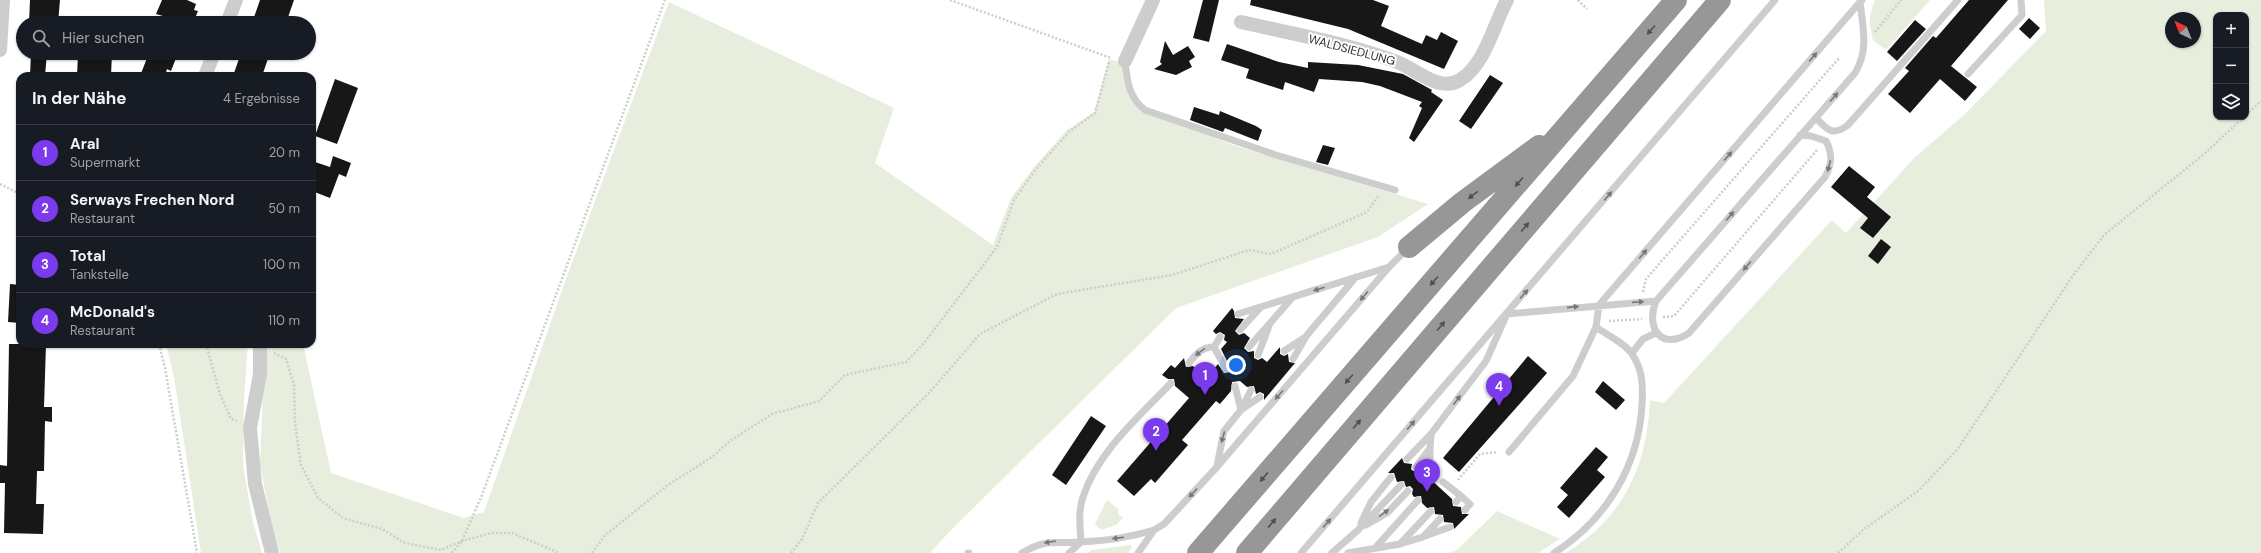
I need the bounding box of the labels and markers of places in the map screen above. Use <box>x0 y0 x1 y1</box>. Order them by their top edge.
pin: 1 <box>1192 362 1218 395</box>
pin: 4 <box>1486 373 1512 406</box>
pin: 2 <box>1143 418 1169 451</box>
pin: 3 <box>1414 459 1440 492</box>

